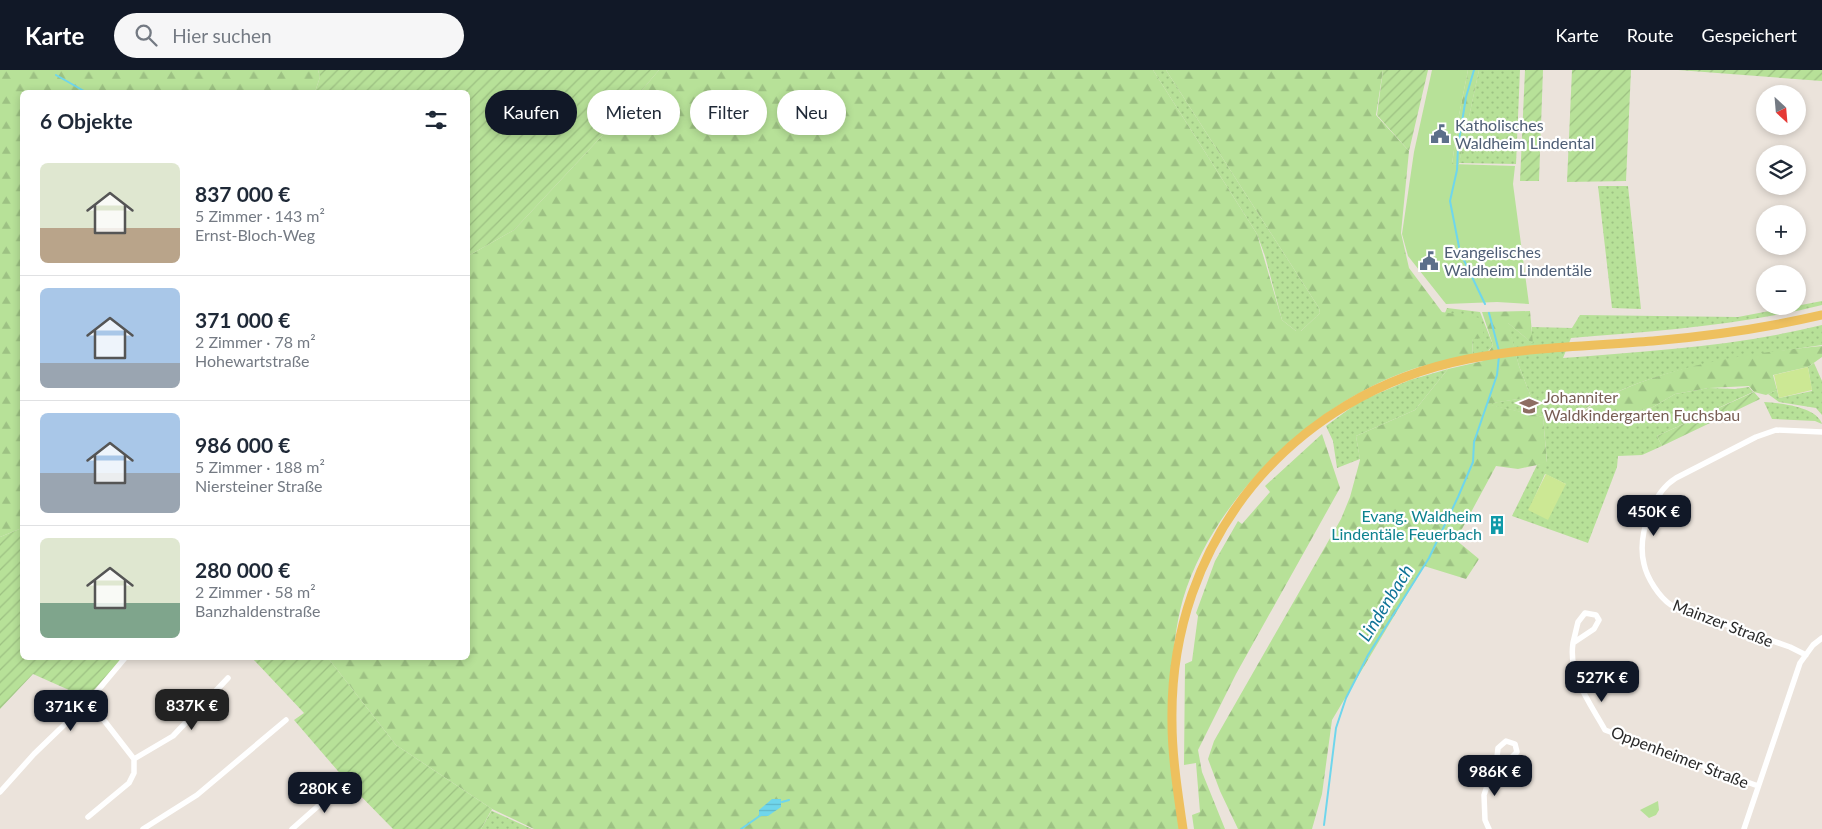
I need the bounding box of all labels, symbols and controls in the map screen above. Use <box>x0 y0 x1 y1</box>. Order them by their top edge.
search box <box>114 13 464 58</box>
text: Karte <box>25 21 84 50</box>
icon: search <box>132 21 160 49</box>
text: Hier suchen <box>172 24 272 47</box>
text: Karte <box>1555 24 1599 46</box>
text: Route <box>1627 24 1674 46</box>
text: Gespeichert <box>1702 24 1797 46</box>
north arrow <box>1756 85 1806 135</box>
map controls <box>1756 85 1806 315</box>
chip: Kaufen <box>485 90 577 135</box>
chip: Mieten <box>587 90 680 135</box>
chip: Filter <box>690 90 767 135</box>
chip: Neu <box>777 90 846 135</box>
icon: filters <box>422 106 450 134</box>
text: 6 Objekte <box>40 108 133 133</box>
place label: Katholisches Waldheim Lindental <box>1455 115 1595 152</box>
public building icon: Katholisches Waldheim Lindental <box>1429 123 1451 145</box>
button: layers <box>1756 145 1806 195</box>
text: 837 000 € <box>195 181 290 206</box>
icon: home <box>80 183 140 243</box>
button: + <box>1756 205 1806 255</box>
text: 5 Zimmer · 143 m² <box>195 206 325 225</box>
text: Ernst-Bloch-Weg <box>195 225 315 244</box>
place label: Evangelisches Waldheim Lindentäle <box>1444 242 1592 279</box>
public building icon: Evangelisches Waldheim Lindentäle <box>1418 250 1440 272</box>
button: − <box>1756 265 1806 315</box>
text: 371 000 € <box>195 307 290 332</box>
icon: home <box>80 308 140 368</box>
text: 2 Zimmer · 78 m² <box>195 332 316 351</box>
text: Hohewartstraße <box>195 351 309 370</box>
place label: Johanniter Waldkindergarten Fuchsbau <box>1544 387 1740 424</box>
school or university icon: Johanniter Waldkindergarten Fuchsbau <box>1518 395 1540 417</box>
text: 986 000 € <box>195 432 290 457</box>
icon: home <box>80 433 140 493</box>
text: 5 Zimmer · 188 m² <box>195 457 325 476</box>
text: Niersteiner Straße <box>195 476 322 495</box>
pin: 450K € <box>1613 494 1695 537</box>
text: 450K € <box>1628 501 1680 520</box>
place label: Evang. Waldheim Lindentäle Feuerbach <box>1331 506 1482 543</box>
building icon: Evang. Waldheim Lindentäle Feuerbach <box>1486 514 1508 536</box>
text: 280 000 € <box>195 557 290 582</box>
icon: home <box>80 558 140 618</box>
water label: Lindenbach <box>1353 560 1417 645</box>
text: 2 Zimmer · 58 m² <box>195 582 316 601</box>
street label: Mainzer Straße <box>1670 595 1776 650</box>
text: Banzhaldenstraße <box>195 601 320 620</box>
pin: 527K € <box>1561 660 1643 703</box>
text: 527K € <box>1576 667 1628 686</box>
pin: 837K € <box>151 688 233 731</box>
pin: 371K € <box>30 690 112 732</box>
text: 837K € <box>166 695 218 714</box>
text: 371K € <box>45 696 97 715</box>
street label: Oppenheimer Straße <box>1609 722 1752 792</box>
pin: 986K € <box>1454 754 1536 797</box>
text: 986K € <box>1469 761 1521 780</box>
pin: 280K € <box>284 772 366 814</box>
text: 280K € <box>299 778 351 797</box>

